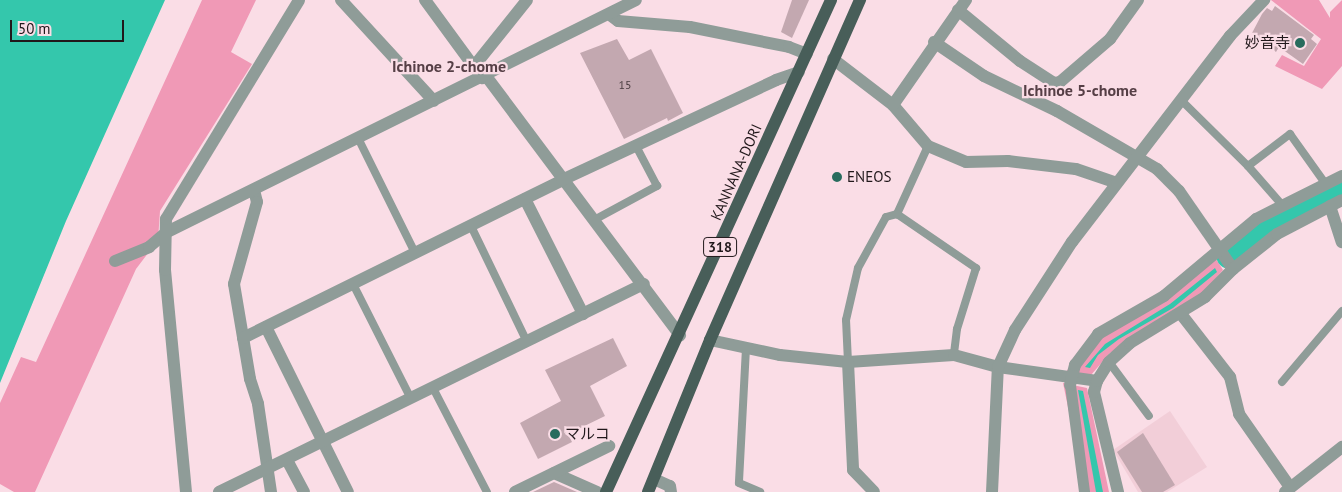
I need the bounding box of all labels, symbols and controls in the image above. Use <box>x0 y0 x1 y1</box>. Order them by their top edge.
scale bar <box>12 10 126 42</box>
text: 50 m <box>18 19 51 38</box>
place label: 妙音寺 <box>1245 34 1290 52</box>
marker: 妙音寺 <box>1294 37 1306 49</box>
district label: Ichinoe 2-chome <box>392 56 506 76</box>
house number: 15 <box>618 78 632 92</box>
district label: Ichinoe 5-chome <box>1023 80 1137 100</box>
street label: KANNANA-DORI <box>707 121 765 223</box>
place label: ENEOS <box>847 168 891 186</box>
marker: ENEOS <box>831 171 843 183</box>
road number: 318 <box>702 236 738 258</box>
place label: マルコ <box>565 425 610 443</box>
marker: マルコ <box>549 428 561 440</box>

